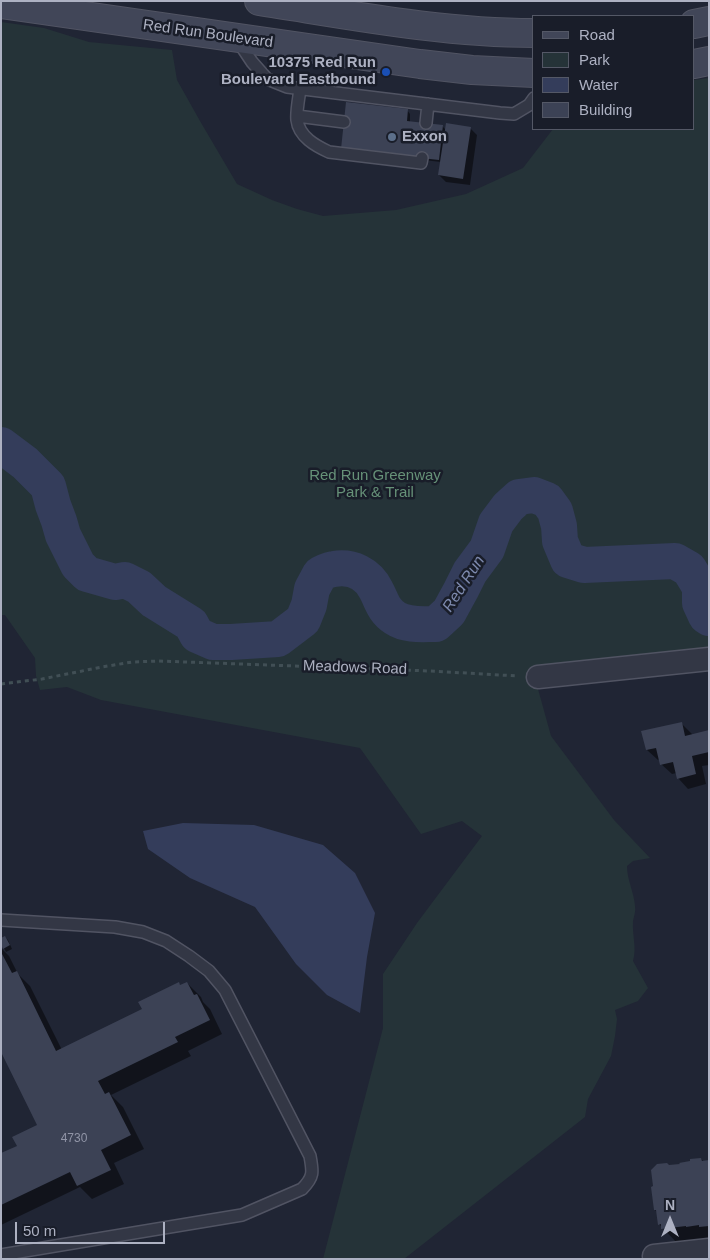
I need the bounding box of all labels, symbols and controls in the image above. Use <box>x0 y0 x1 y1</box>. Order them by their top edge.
legend <box>532 15 695 130</box>
street label: Red Run Boulevard <box>142 16 274 52</box>
text: Road <box>579 26 615 43</box>
text: Park <box>579 51 610 68</box>
place label: 10375 Red Run Boulevard Eastbound <box>221 54 376 89</box>
marker: 10375 Red Run Boulevard Eastbound <box>380 66 392 78</box>
text: Water <box>579 76 618 93</box>
text: Building <box>579 101 632 118</box>
place label: Exxon <box>402 128 447 146</box>
marker: Exxon <box>386 131 398 143</box>
park label: Red Run Greenway Park & Trail <box>309 467 441 502</box>
water label: Red Run <box>439 552 489 616</box>
street label: Meadows Road <box>303 657 407 679</box>
house number: 4730 <box>61 1132 87 1146</box>
north arrow <box>645 1195 695 1245</box>
text: N <box>665 1197 675 1213</box>
scale bar <box>18 1212 168 1244</box>
text: 50 m <box>23 1222 56 1239</box>

